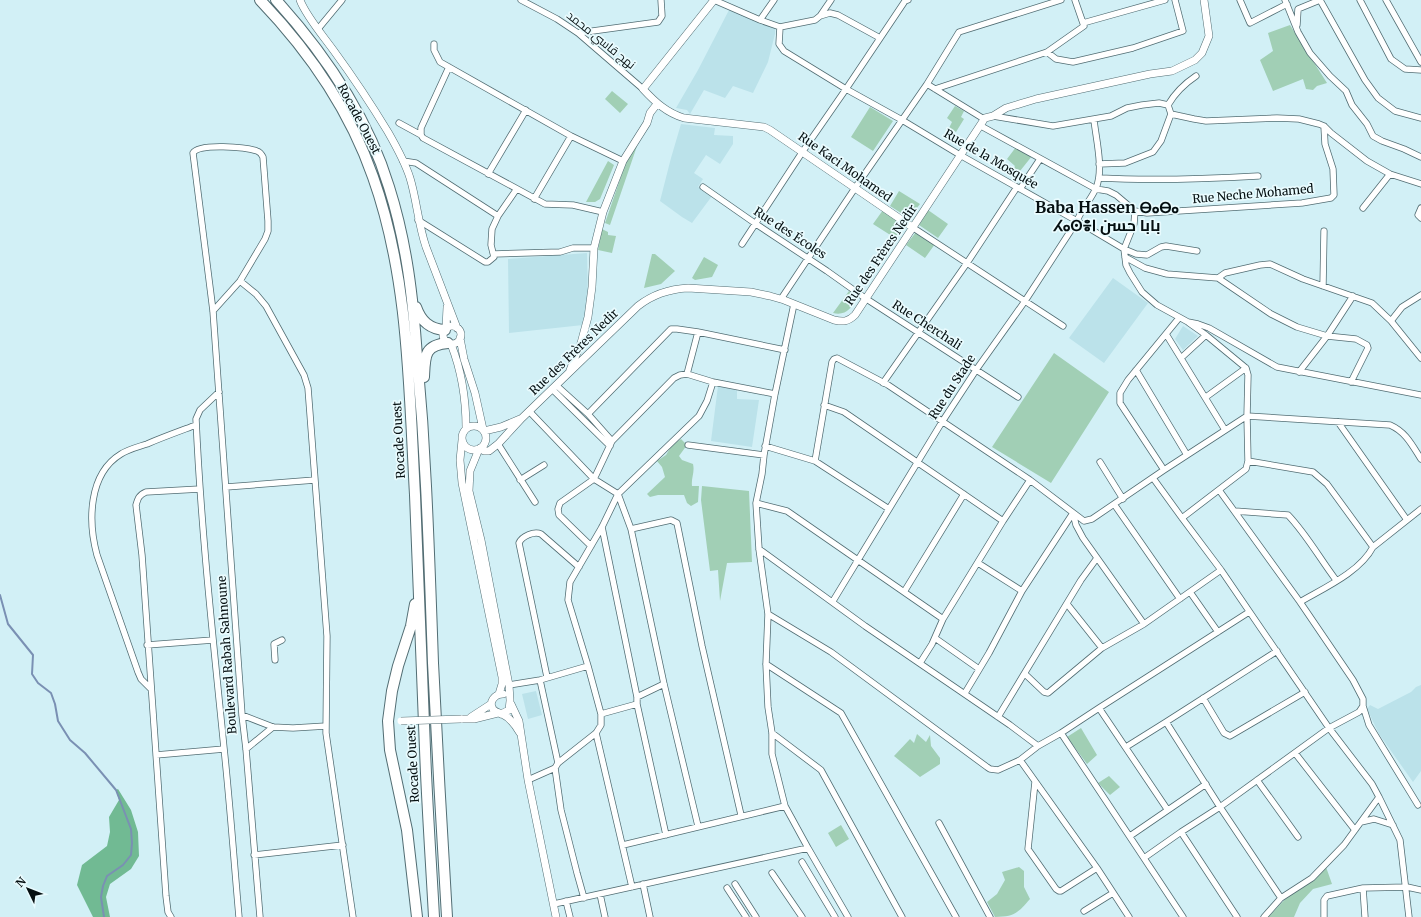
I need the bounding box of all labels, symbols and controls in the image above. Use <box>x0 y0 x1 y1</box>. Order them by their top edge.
street label: نهج قاسي محمد <box>562 7 639 74</box>
street label: Rocade Ouest <box>335 81 384 157</box>
street label: Rue de la Mosquée <box>942 126 1041 192</box>
street label: Rue Kaci Mohamed <box>795 129 895 205</box>
street label: Rue Neche Mohamed <box>1192 181 1314 206</box>
district label: Baba Hassen ⴱⴰⴱⴰ ⵃⴰⵙⴻⵏ بابا حسن <box>1035 197 1179 235</box>
street label: Rue des Frères Nedir <box>841 201 920 308</box>
street label: Rue des Écoles <box>751 203 830 262</box>
street label: Rue Cherchali <box>890 297 965 353</box>
street label: Rue des Frères Nedir <box>526 305 622 398</box>
street label: Rue du Stade <box>925 352 978 422</box>
street label: Rocade Ouest <box>389 400 408 479</box>
street label: Boulevard Rabah Sahnoune <box>213 575 240 735</box>
street label: Rocade Ouest <box>403 724 422 803</box>
north arrow <box>8 869 48 909</box>
text: N <box>13 874 29 890</box>

